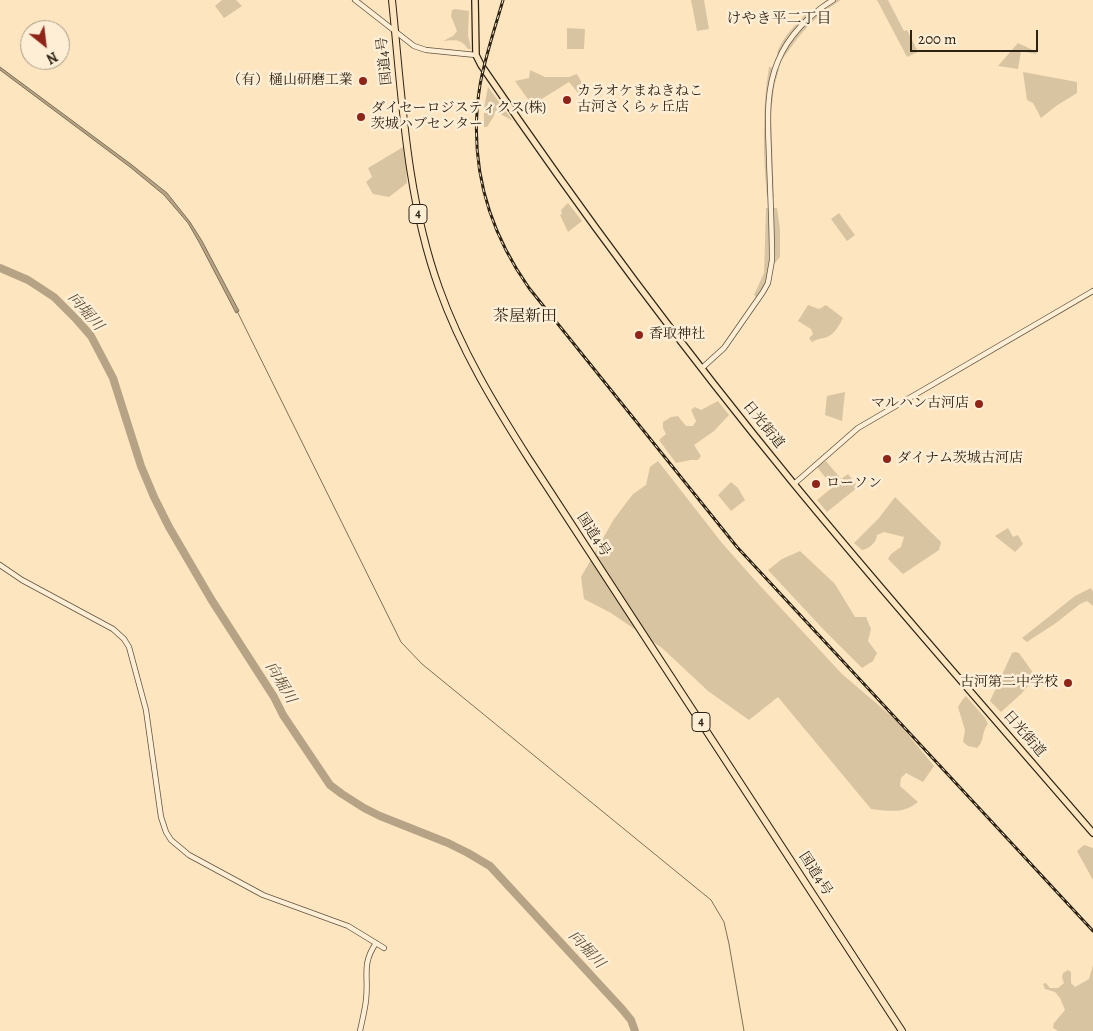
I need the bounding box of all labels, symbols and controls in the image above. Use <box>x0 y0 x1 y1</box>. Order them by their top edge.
district label: けやき平二丁目 <box>727 10 831 28</box>
north arrow <box>20 20 70 70</box>
scale bar <box>913 20 1040 52</box>
text: 200 m <box>918 29 957 49</box>
street label: 国道4号 <box>374 36 396 86</box>
text: N <box>43 47 61 68</box>
place label: （有）樋山研磨工業 <box>227 73 353 89</box>
marker: （有）樋山研磨工業 <box>357 75 369 87</box>
place label: カラオケまねきねこ 古河さくらヶ丘店 <box>577 84 703 116</box>
marker: カラオケまねきねこ 古河さくらヶ丘店 <box>561 94 573 106</box>
place label: ダイセーロジスティクス(株) 茨城ハブセンター <box>371 101 546 134</box>
marker: ダイセーロジスティクス(株) 茨城ハブセンター <box>355 111 367 123</box>
road number: 4 <box>409 204 427 223</box>
water label: 向堀川 <box>63 289 107 335</box>
district label: 茶屋新田 <box>493 307 557 327</box>
place label: 香取神社 <box>649 327 705 343</box>
marker: 香取神社 <box>633 329 645 341</box>
place label: マルハン古河店 <box>871 396 969 412</box>
street label: 日光街道 <box>739 398 787 452</box>
marker: マルハン古河店 <box>973 398 985 410</box>
place label: ダイナム茨城古河店 <box>897 451 1023 467</box>
marker: ダイナム茨城古河店 <box>881 453 893 465</box>
place label: ローソン <box>826 476 882 492</box>
marker: ローソン <box>810 478 822 490</box>
street label: 国道4号 <box>573 510 613 560</box>
water label: 向堀川 <box>261 659 299 707</box>
place label: 古河第二中学校 <box>960 675 1058 691</box>
marker: 古河第二中学校 <box>1062 677 1074 689</box>
street label: 日光街道 <box>999 707 1049 761</box>
road number: 4 <box>692 712 710 732</box>
street label: 国道4号 <box>795 849 835 899</box>
water label: 向堀川 <box>564 927 608 973</box>

